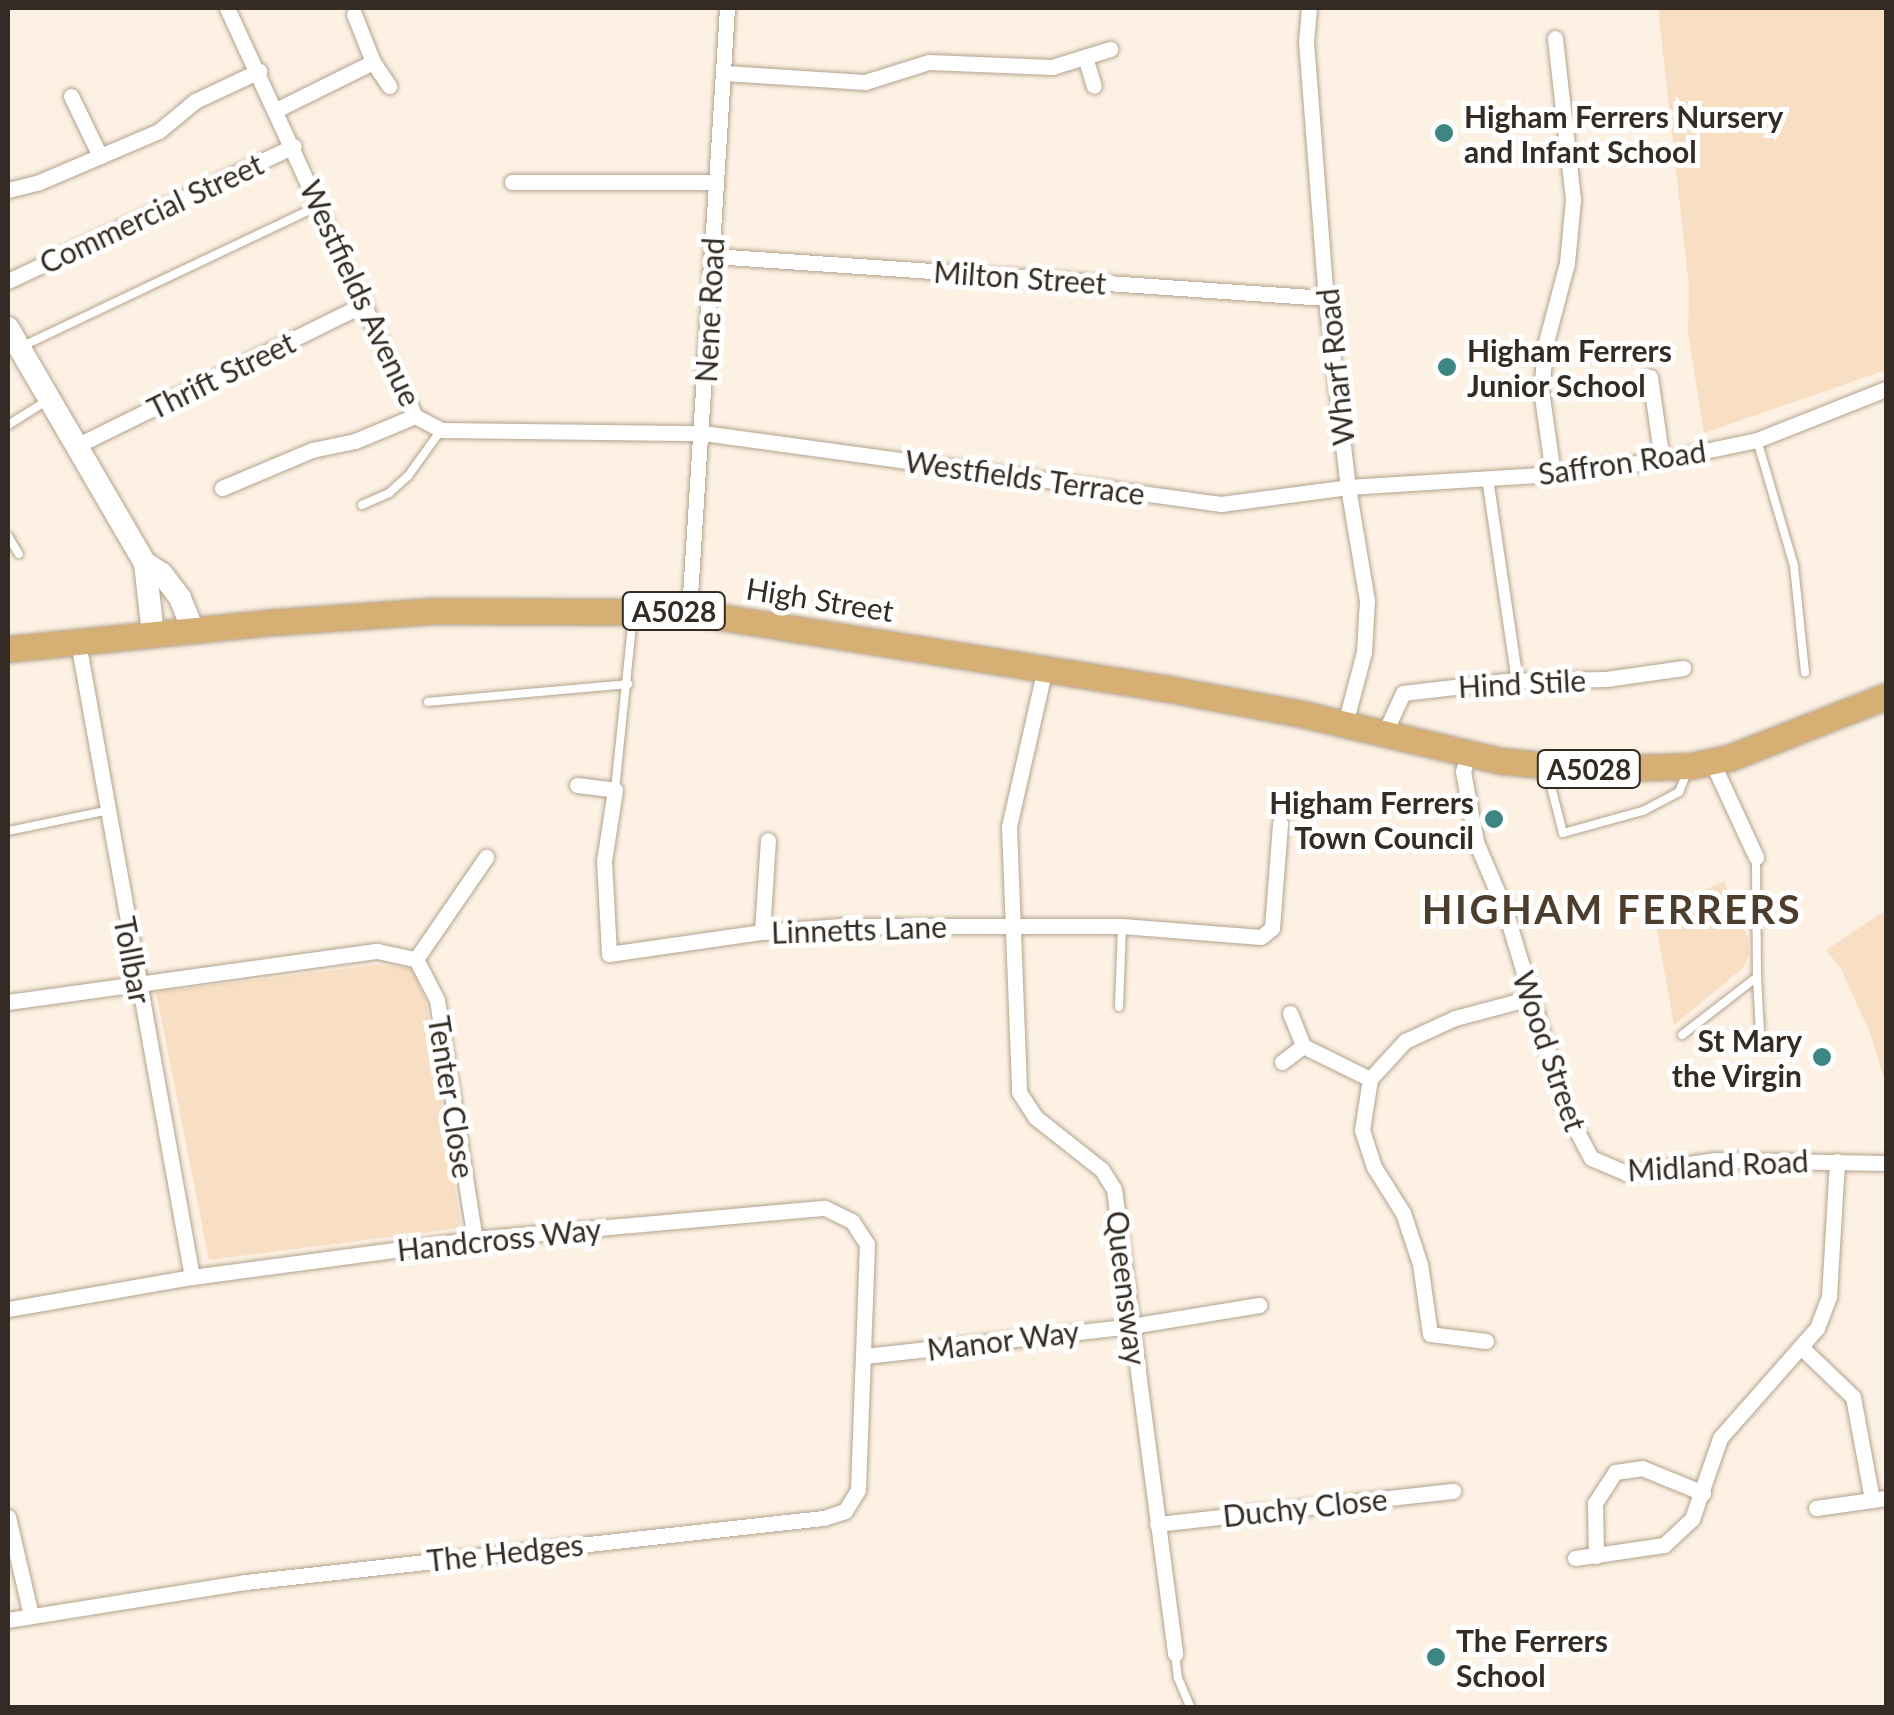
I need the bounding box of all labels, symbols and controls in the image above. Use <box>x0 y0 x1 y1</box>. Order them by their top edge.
place label: Higham Ferrers Nursery and Infant School <box>1464 98 1783 168</box>
marker: Higham Ferrers Nursery and Infant School <box>1433 122 1455 144</box>
street label: Commercial Street <box>34 145 268 281</box>
street label: Westfields Avenue <box>293 174 429 412</box>
street label: Nene Road <box>687 237 731 383</box>
street label: Milton Street <box>932 253 1108 301</box>
street label: Wharf Road <box>1309 286 1361 448</box>
street label: Thrift Street <box>141 324 301 426</box>
place label: Higham Ferrers Junior School <box>1467 332 1672 402</box>
marker: Higham Ferrers Junior School <box>1436 356 1458 378</box>
street label: Saffron Road <box>1536 432 1708 492</box>
street label: Westfields Terrace <box>902 442 1148 512</box>
street label: High Street <box>744 570 896 628</box>
road number: A5028 <box>622 588 726 634</box>
street label: Hind Stile <box>1457 662 1587 704</box>
road number: A5028 <box>1536 746 1642 792</box>
place label: Higham Ferrers Town Council <box>1269 784 1474 854</box>
marker: Higham Ferrers Town Council <box>1483 808 1505 830</box>
district label: HIGHAM FERRERS <box>1422 885 1802 933</box>
street label: Linnetts Lane <box>770 908 948 950</box>
street label: Tollbar <box>107 913 159 1007</box>
street label: Wood Street <box>1506 966 1594 1136</box>
street label: Tenter Close <box>421 1013 483 1181</box>
place label: St Mary the Virgin <box>1671 1022 1802 1092</box>
marker: St Mary the Virgin <box>1811 1046 1833 1068</box>
street label: Midland Road <box>1626 1142 1810 1188</box>
street label: Queensway <box>1100 1209 1154 1367</box>
street label: Handcross Way <box>395 1210 603 1268</box>
street label: Manor Way <box>924 1313 1082 1367</box>
street label: Duchy Close <box>1221 1480 1389 1534</box>
street label: The Hedges <box>425 1526 585 1578</box>
place label: The Ferrers School <box>1456 1622 1608 1692</box>
marker: The Ferrers School <box>1425 1646 1447 1668</box>

